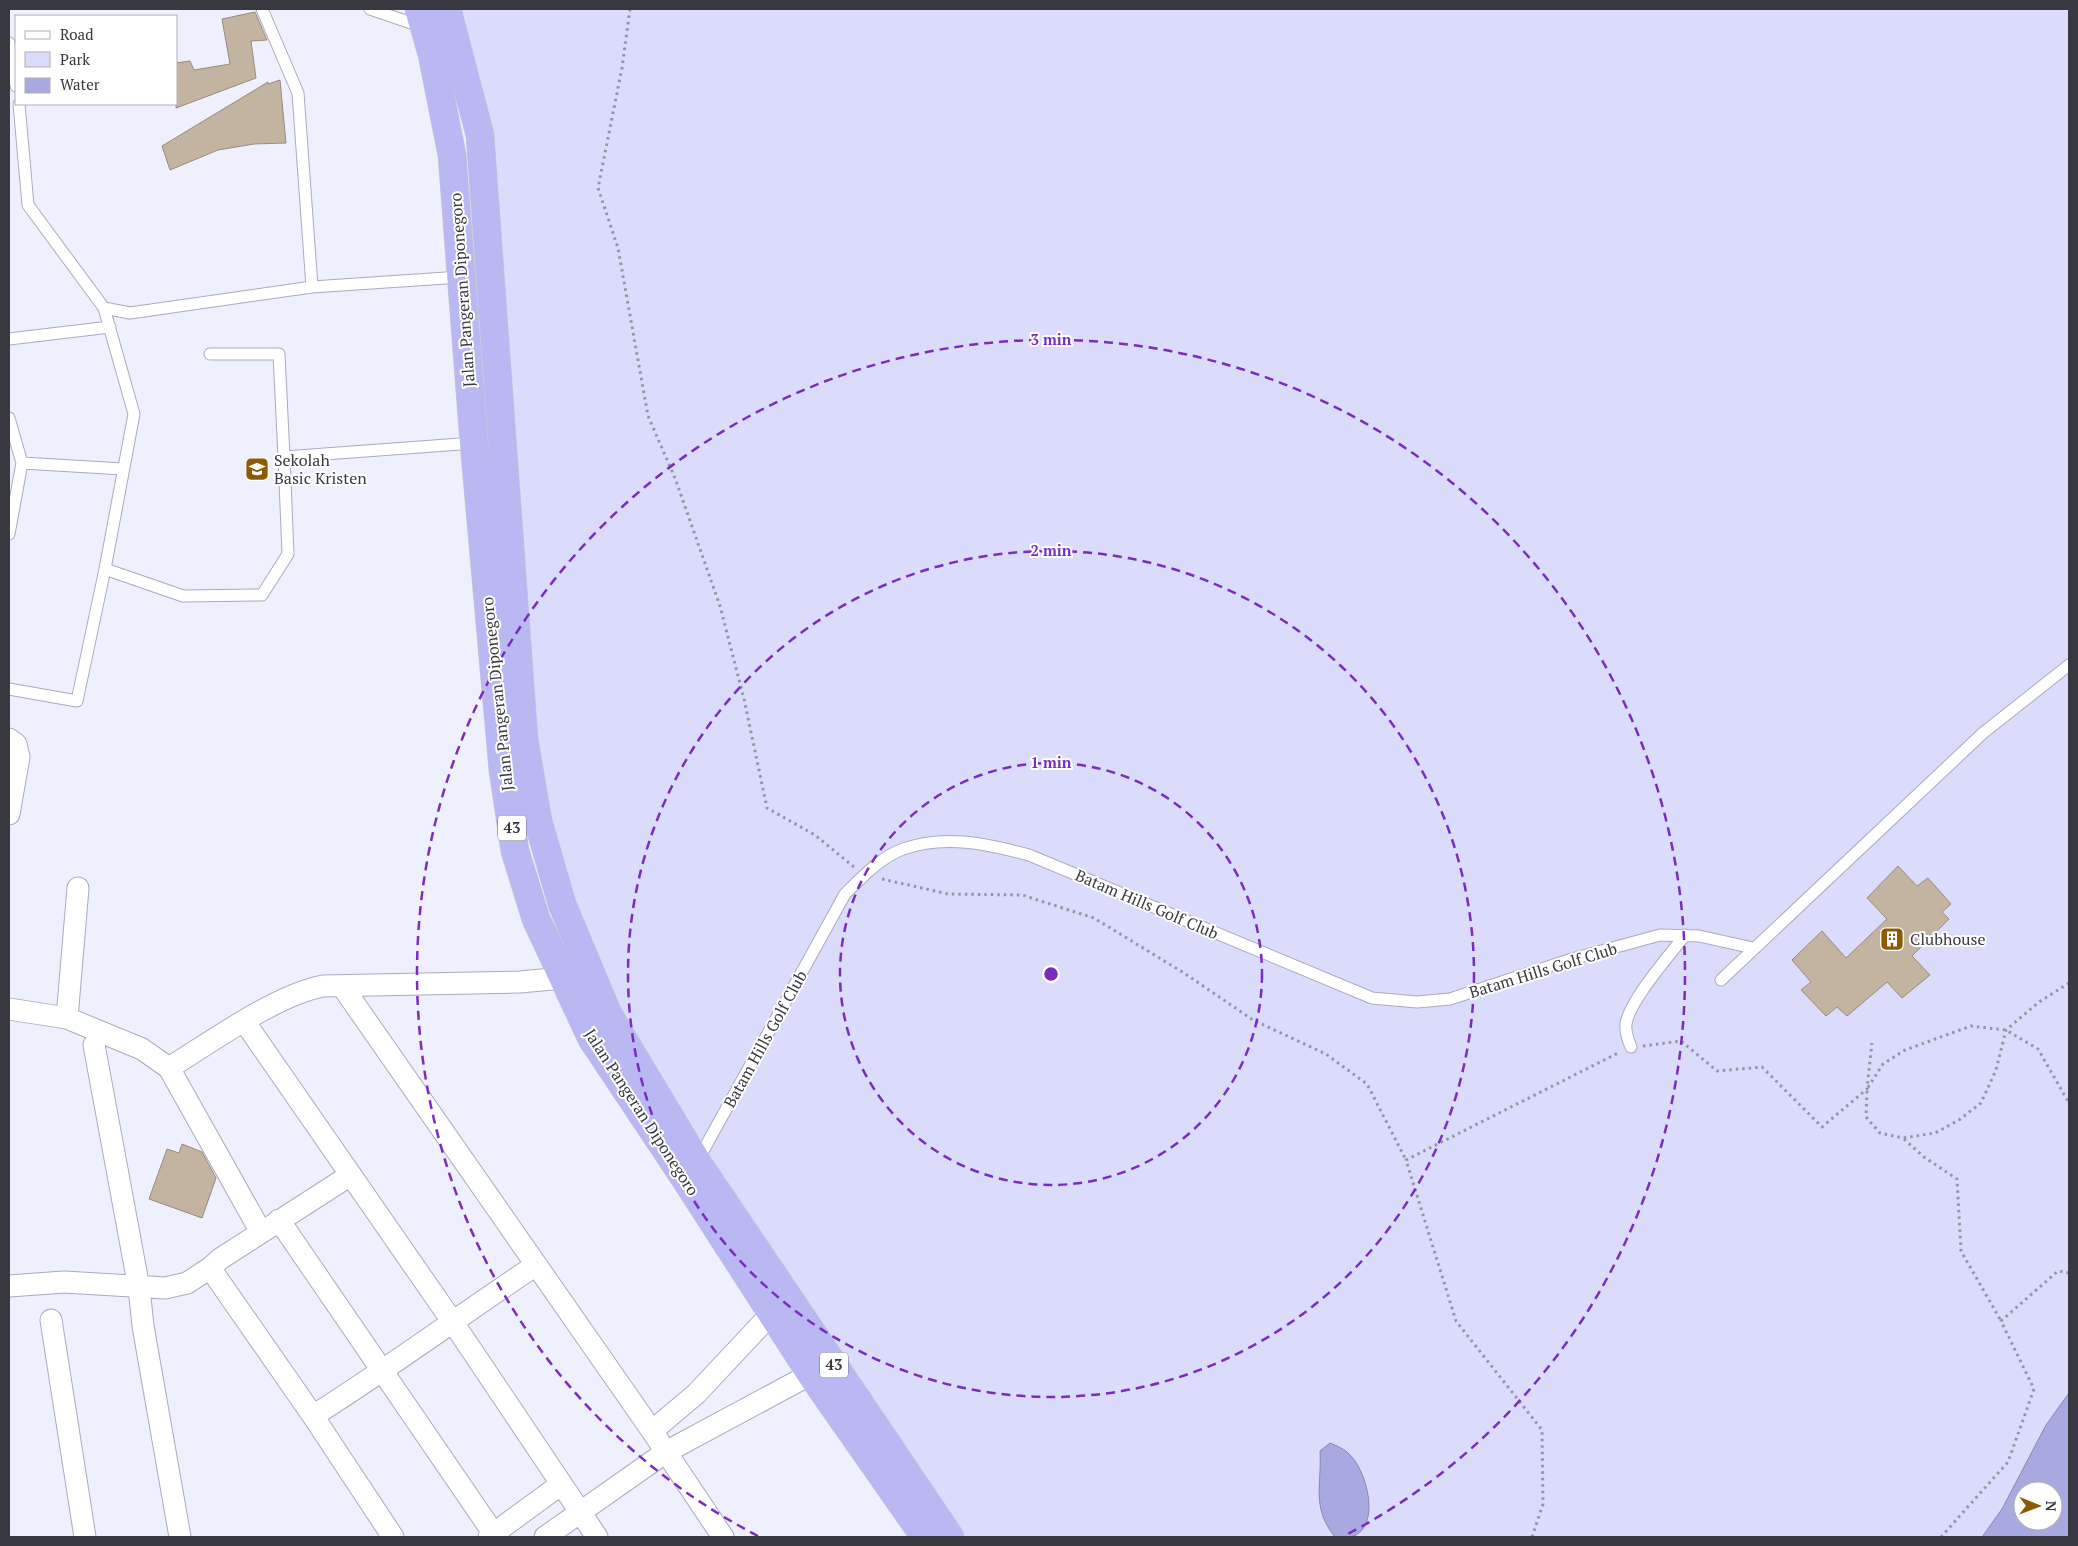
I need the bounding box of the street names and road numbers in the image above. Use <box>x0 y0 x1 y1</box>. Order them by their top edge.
street label: Jalan Pangeran Diponegoro <box>444 192 480 388</box>
street label: Jalan Pangeran Diponegoro <box>476 596 518 792</box>
road number: 43 <box>498 816 526 840</box>
street label: Batam Hills Golf Club <box>1072 864 1222 944</box>
street label: Batam Hills Golf Club <box>1466 937 1620 1003</box>
street label: Batam Hills Golf Club <box>718 966 812 1112</box>
street label: Jalan Pangeran Diponegoro <box>580 1024 704 1200</box>
road number: 43 <box>820 1352 848 1378</box>

